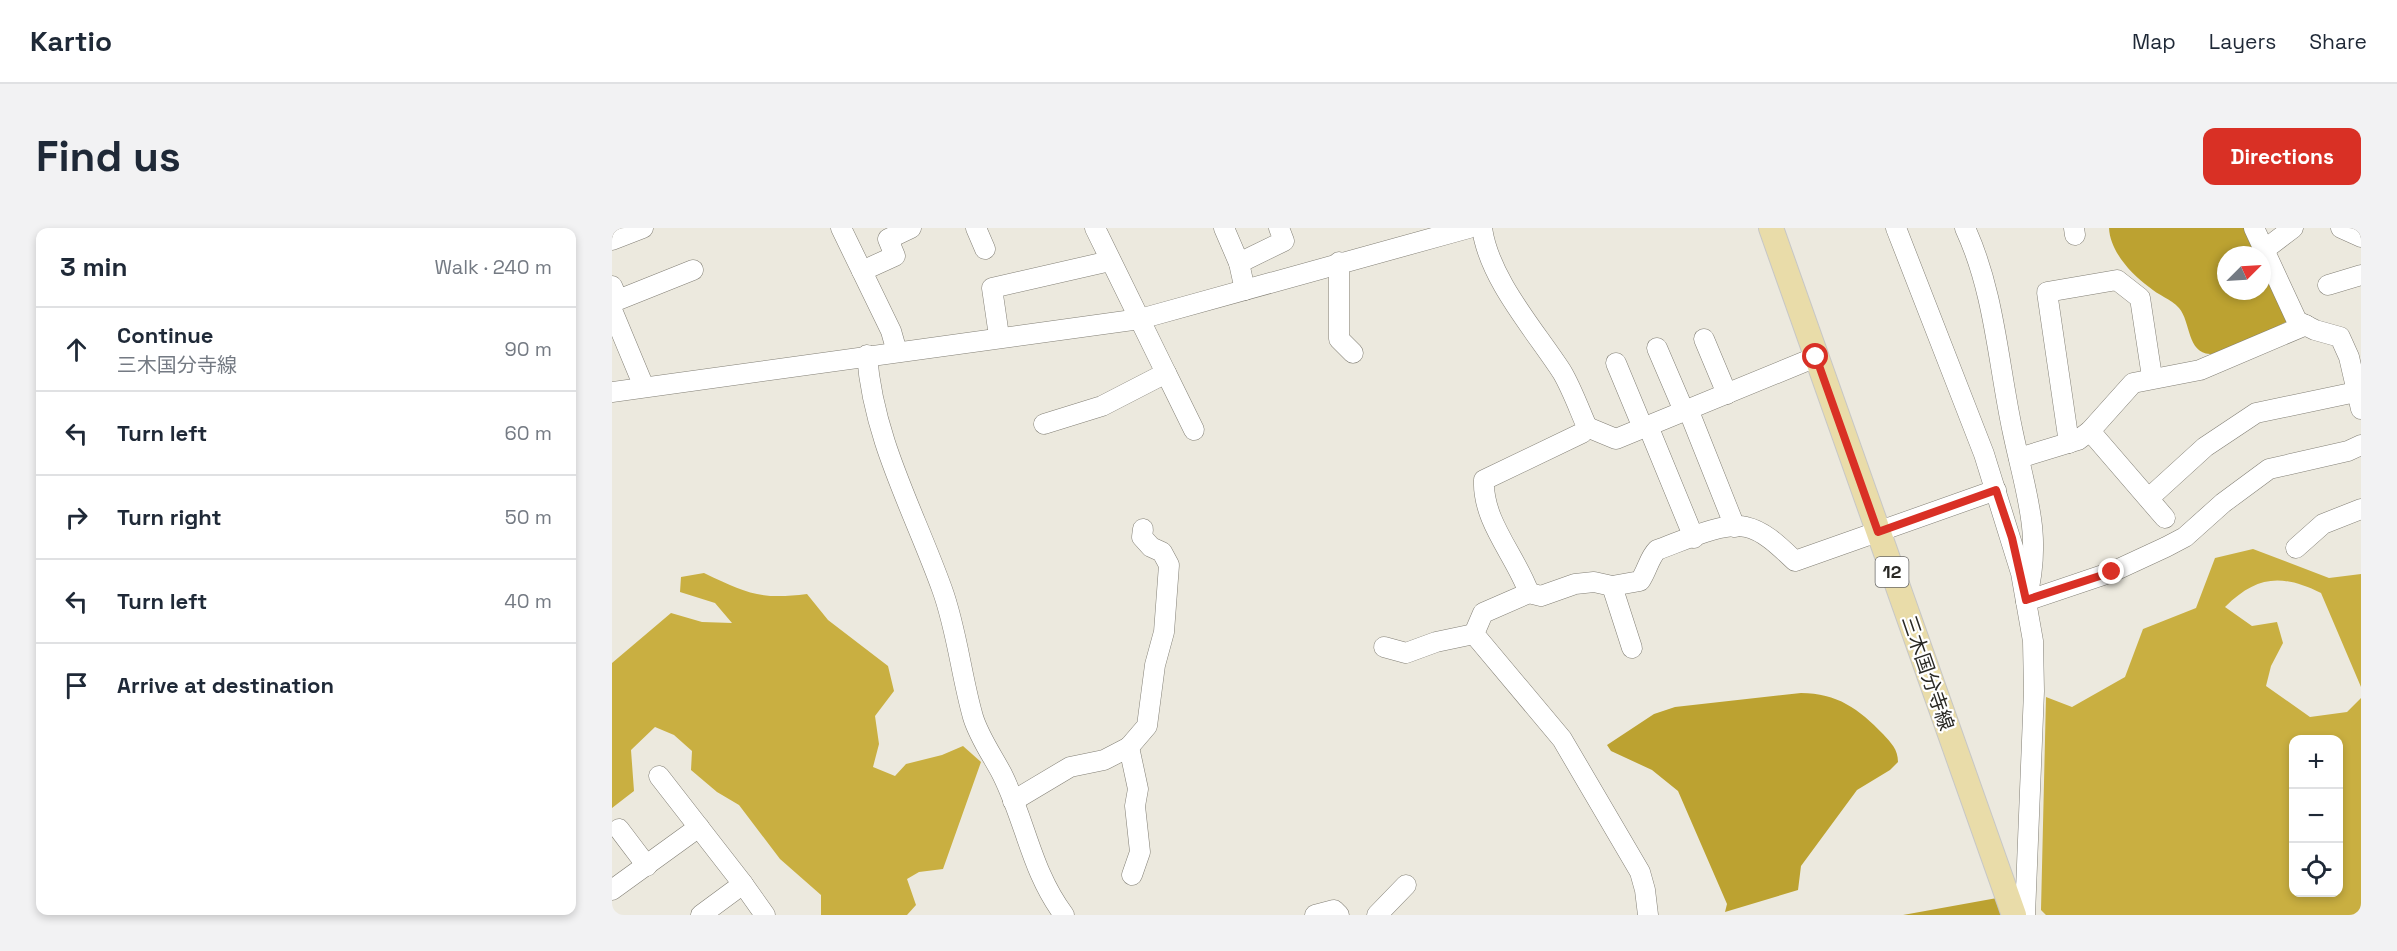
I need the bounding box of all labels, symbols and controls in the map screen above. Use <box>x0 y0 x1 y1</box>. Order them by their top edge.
text: Kartio <box>30 23 112 59</box>
text: Map <box>2132 28 2176 55</box>
text: Layers <box>2209 28 2276 55</box>
text: Share <box>2309 28 2367 55</box>
button: Directions <box>2203 128 2361 185</box>
text: Find us <box>36 130 181 183</box>
north arrow <box>2217 246 2271 300</box>
text: 3 min <box>60 250 128 284</box>
text: Walk · 240 m <box>434 254 552 280</box>
text: Continue <box>117 321 213 349</box>
icon: ahead <box>60 333 93 366</box>
text: 90 m <box>505 336 552 362</box>
route start <box>1802 343 1828 369</box>
text: 三木国分寺線 <box>117 352 237 378</box>
icon: left <box>60 417 93 450</box>
text: Turn left <box>117 419 207 447</box>
text: 60 m <box>505 420 552 446</box>
icon: right <box>60 501 93 534</box>
text: Turn right <box>117 503 222 531</box>
text: 50 m <box>505 504 552 530</box>
road number: 12 <box>1876 557 1908 587</box>
route end <box>2098 558 2124 584</box>
icon: left <box>60 585 93 618</box>
text: Turn left <box>117 587 207 615</box>
text: 40 m <box>504 588 552 614</box>
street label: 三木国分寺線 <box>1896 612 1960 734</box>
icon: arrive <box>60 669 93 702</box>
text: Arrive at destination <box>117 671 334 699</box>
map controls <box>2289 735 2343 897</box>
button: + <box>2289 735 2343 789</box>
button: − <box>2289 789 2343 843</box>
button: locate <box>2289 843 2343 897</box>

